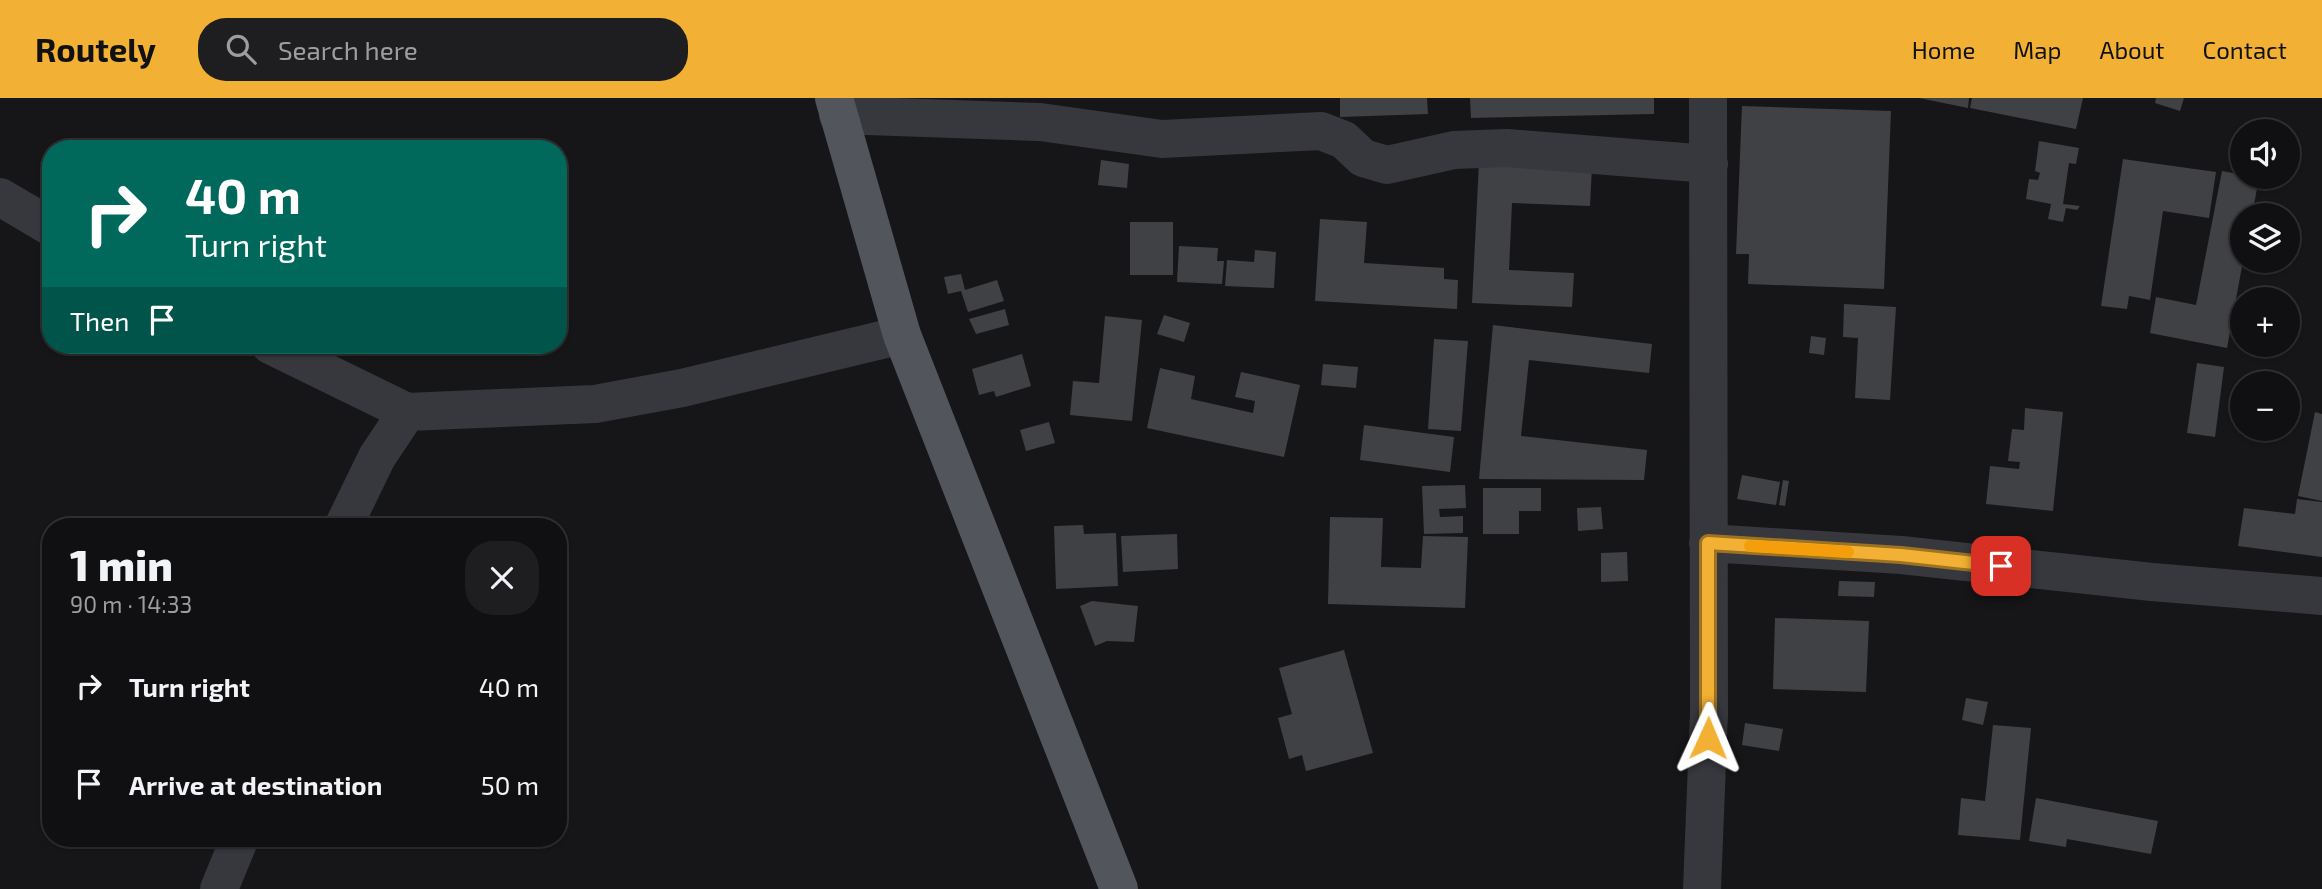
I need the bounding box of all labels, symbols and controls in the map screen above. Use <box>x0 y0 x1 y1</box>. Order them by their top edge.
search box <box>198 18 688 81</box>
text: Routely <box>35 29 156 69</box>
icon: search <box>222 30 260 68</box>
text: Search here <box>278 34 418 65</box>
text: Home <box>1912 35 1975 64</box>
text: Map <box>2013 35 2061 64</box>
text: About <box>2099 35 2165 64</box>
text: Contact <box>2203 35 2287 64</box>
map controls <box>2230 119 2300 441</box>
button: sound <box>2230 119 2300 189</box>
text: 40 m <box>185 165 301 224</box>
icon: right <box>70 168 161 259</box>
button: layers <box>2230 203 2300 273</box>
text: Turn right <box>185 225 327 263</box>
button: + <box>2230 287 2300 357</box>
icon: arrive <box>143 301 181 339</box>
text: Then <box>70 305 129 336</box>
button: − <box>2230 371 2300 441</box>
pin <box>1971 536 2031 596</box>
text: 1 min <box>70 539 173 589</box>
button: close <box>465 541 539 615</box>
icon: arrive <box>1982 547 2020 585</box>
text: 90 m · 14:33 <box>70 590 192 618</box>
icon: right <box>70 667 108 705</box>
text: Turn right <box>129 671 250 702</box>
text: 40 m <box>479 671 539 702</box>
position arrow <box>1671 701 1745 775</box>
icon: arrive <box>70 765 108 803</box>
text: Arrive at destination <box>129 769 382 800</box>
text: 50 m <box>481 769 539 800</box>

